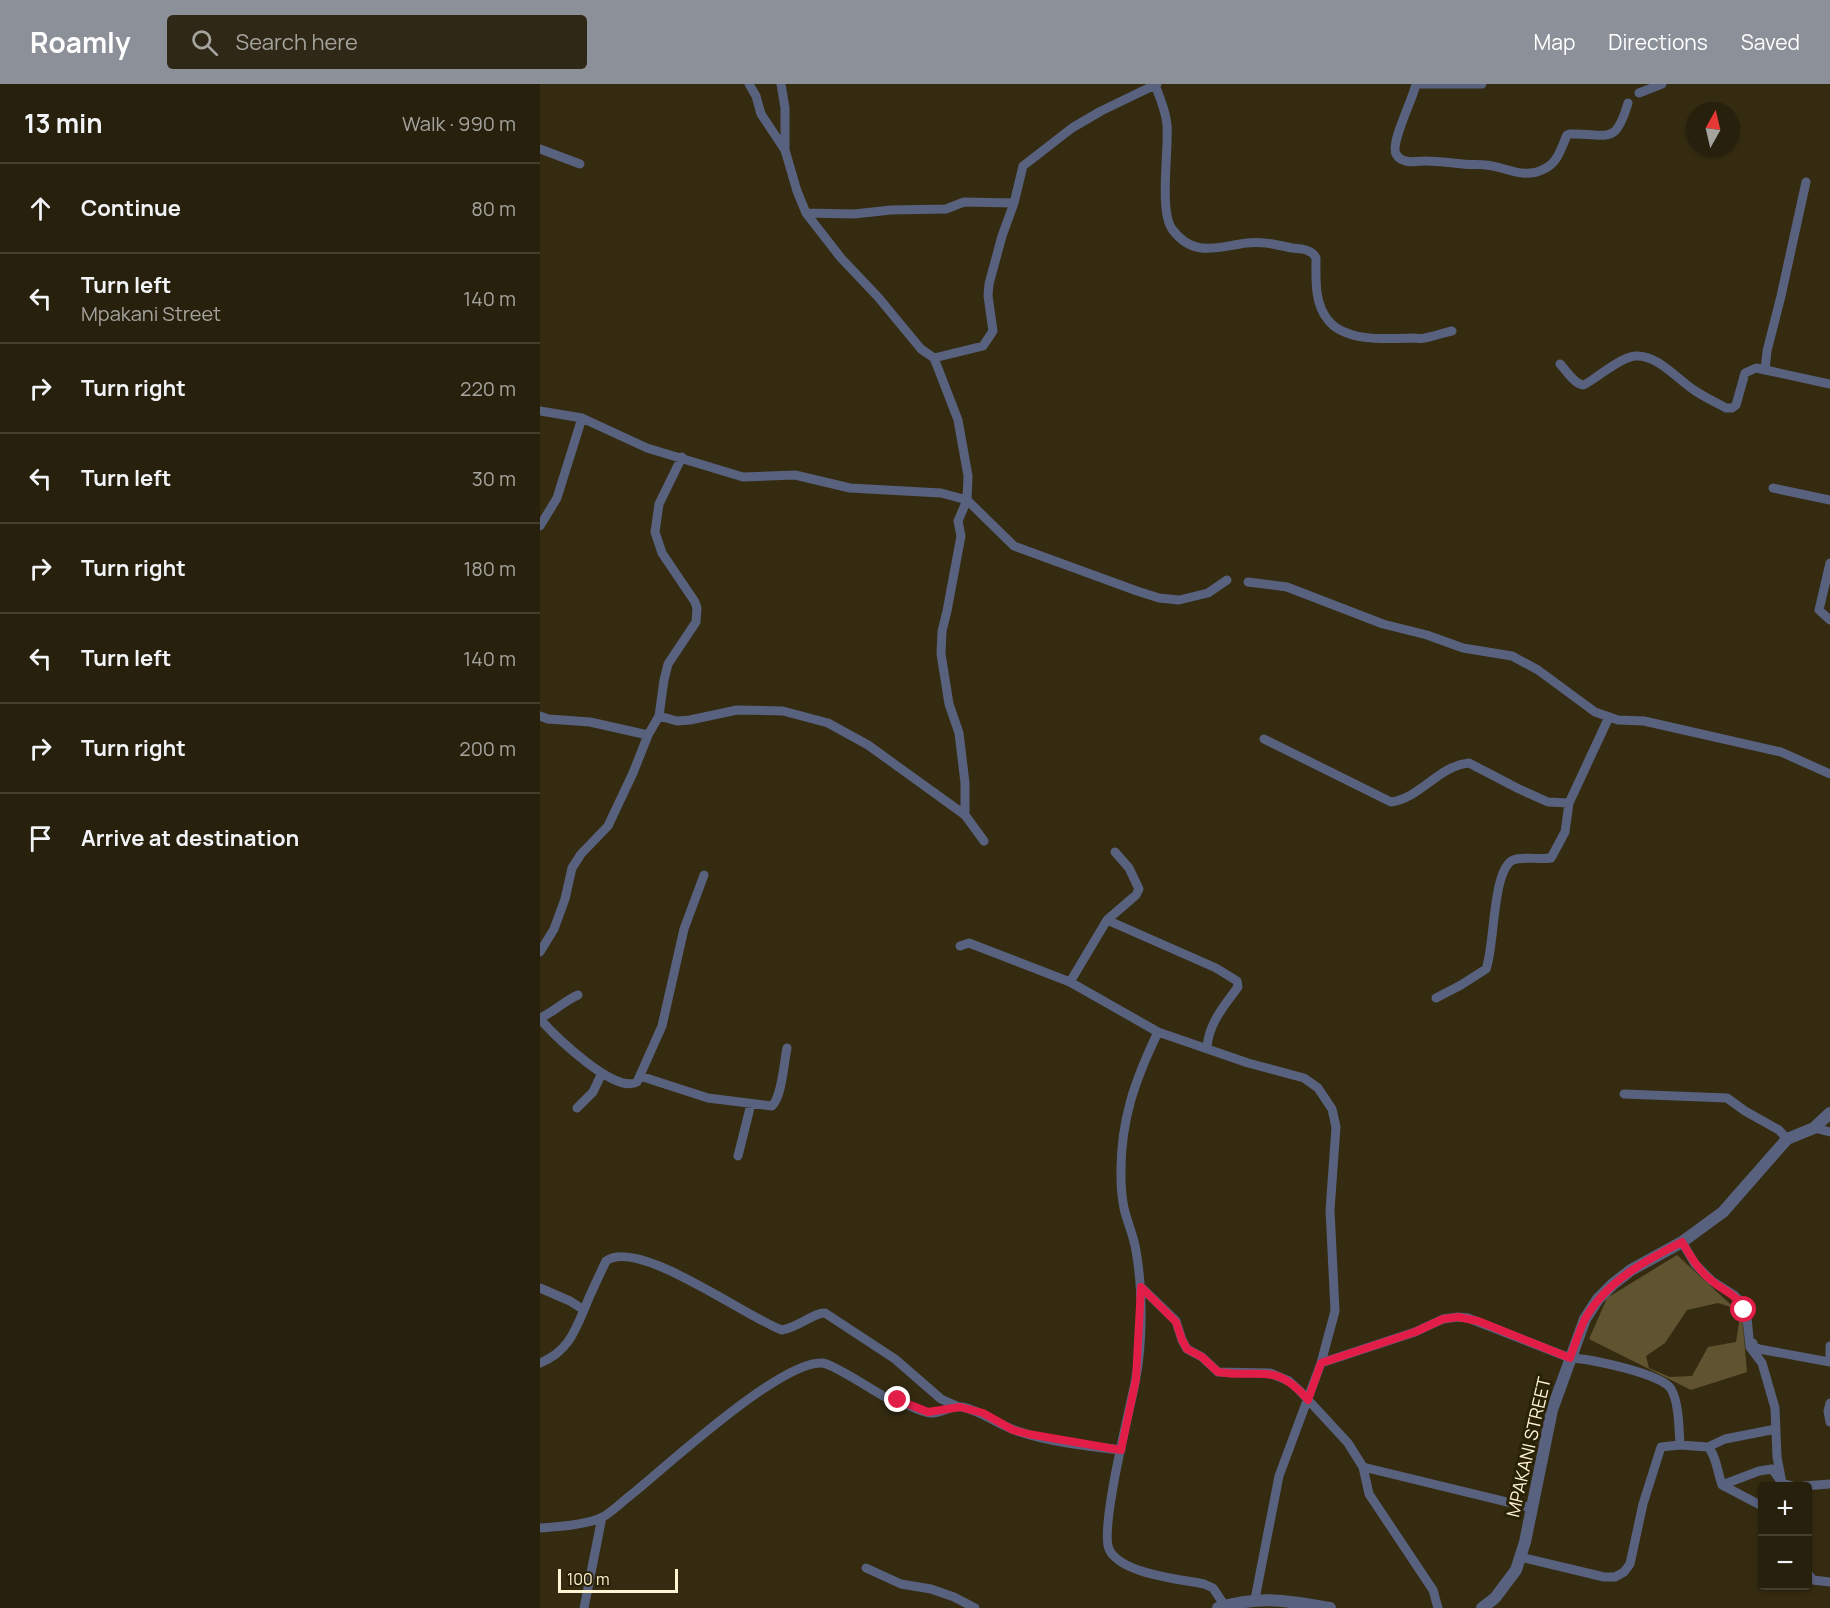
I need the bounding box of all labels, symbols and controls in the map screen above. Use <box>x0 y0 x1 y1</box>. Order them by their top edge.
search box <box>167 15 587 69</box>
text: Roamly <box>30 23 131 61</box>
icon: search <box>188 26 221 59</box>
text: Search here <box>236 27 358 57</box>
text: Map <box>1534 28 1575 56</box>
text: Directions <box>1608 28 1708 56</box>
text: Saved <box>1741 28 1800 56</box>
north arrow <box>1686 102 1740 156</box>
text: 13 min <box>24 105 103 141</box>
text: Walk · 990 m <box>402 110 516 137</box>
icon: ahead <box>24 192 57 225</box>
text: Continue <box>81 193 181 223</box>
text: 80 m <box>471 195 516 222</box>
text: Turn left <box>81 270 171 300</box>
icon: left <box>24 282 57 315</box>
text: 140 m <box>463 285 516 312</box>
text: Mpakani Street <box>81 300 221 327</box>
icon: right <box>24 372 57 405</box>
text: Turn right <box>81 373 186 403</box>
text: 220 m <box>460 375 516 402</box>
icon: left <box>24 462 57 495</box>
text: Turn left <box>81 463 171 493</box>
text: 30 m <box>472 465 516 492</box>
icon: right <box>24 552 57 585</box>
text: Turn right <box>81 553 186 583</box>
text: 180 m <box>463 555 516 582</box>
icon: left <box>24 642 57 675</box>
text: Turn left <box>81 643 171 673</box>
text: 140 m <box>463 645 516 672</box>
icon: right <box>24 732 57 765</box>
text: Turn right <box>81 733 186 763</box>
text: 200 m <box>459 735 516 762</box>
icon: arrive <box>24 822 57 855</box>
text: Arrive at destination <box>81 823 299 853</box>
route start <box>1730 1296 1756 1322</box>
street label: MPAKANI STREET <box>1500 1374 1556 1519</box>
route end <box>884 1386 910 1412</box>
map controls <box>1758 1482 1812 1590</box>
button: + <box>1758 1482 1812 1536</box>
button: − <box>1758 1536 1812 1590</box>
scale bar <box>558 1566 678 1594</box>
text: 100 m <box>567 1568 610 1590</box>

